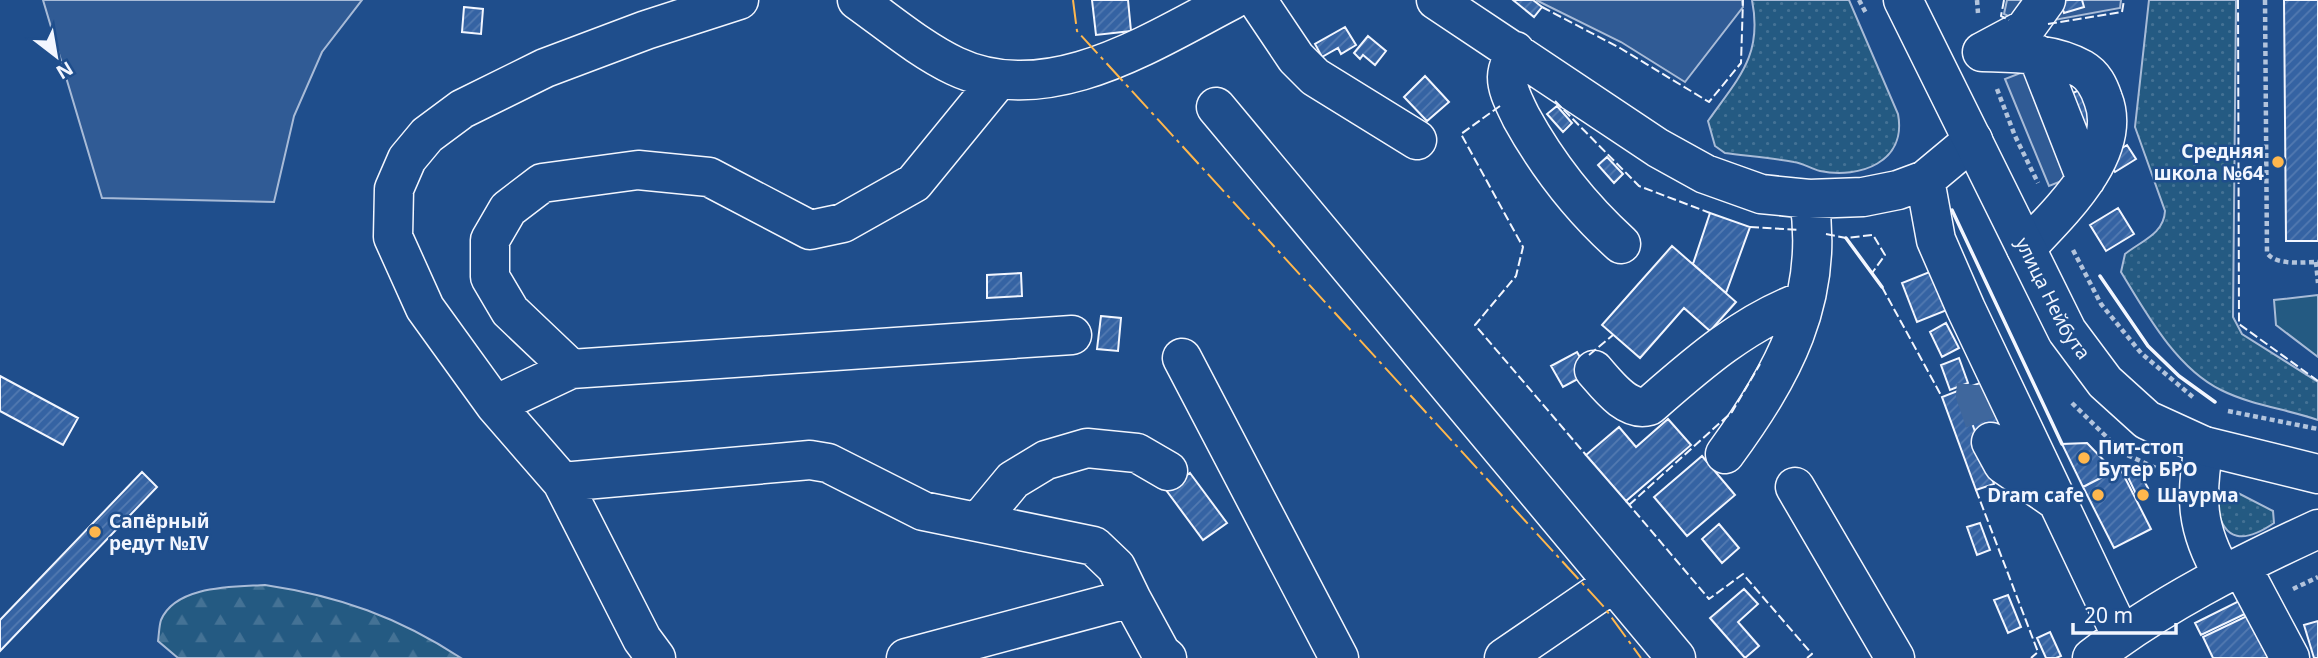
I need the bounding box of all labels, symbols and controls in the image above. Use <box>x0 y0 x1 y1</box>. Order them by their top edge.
north arrow <box>21 21 91 91</box>
text: N <box>51 55 78 86</box>
place label: Средняя школа №64 <box>2153 138 2264 186</box>
marker: Средняя школа №64 <box>2270 154 2286 170</box>
street label: улица Нейбута <box>2010 233 2097 365</box>
place label: Пит-стоп Бутер БРО <box>2098 434 2197 482</box>
marker: Пит-стоп Бутер БРО <box>2076 450 2092 466</box>
place label: Dram cafe <box>1987 482 2084 508</box>
place label: Шаурма <box>2157 482 2239 508</box>
marker: Dram cafe <box>2090 487 2106 503</box>
marker: Шаурма <box>2135 487 2151 503</box>
place label: Сапёрный редут №IV <box>109 508 210 556</box>
marker: Сапёрный редут №IV <box>87 524 103 540</box>
scale bar <box>2073 592 2176 636</box>
text: 20 m <box>2084 601 2133 629</box>

